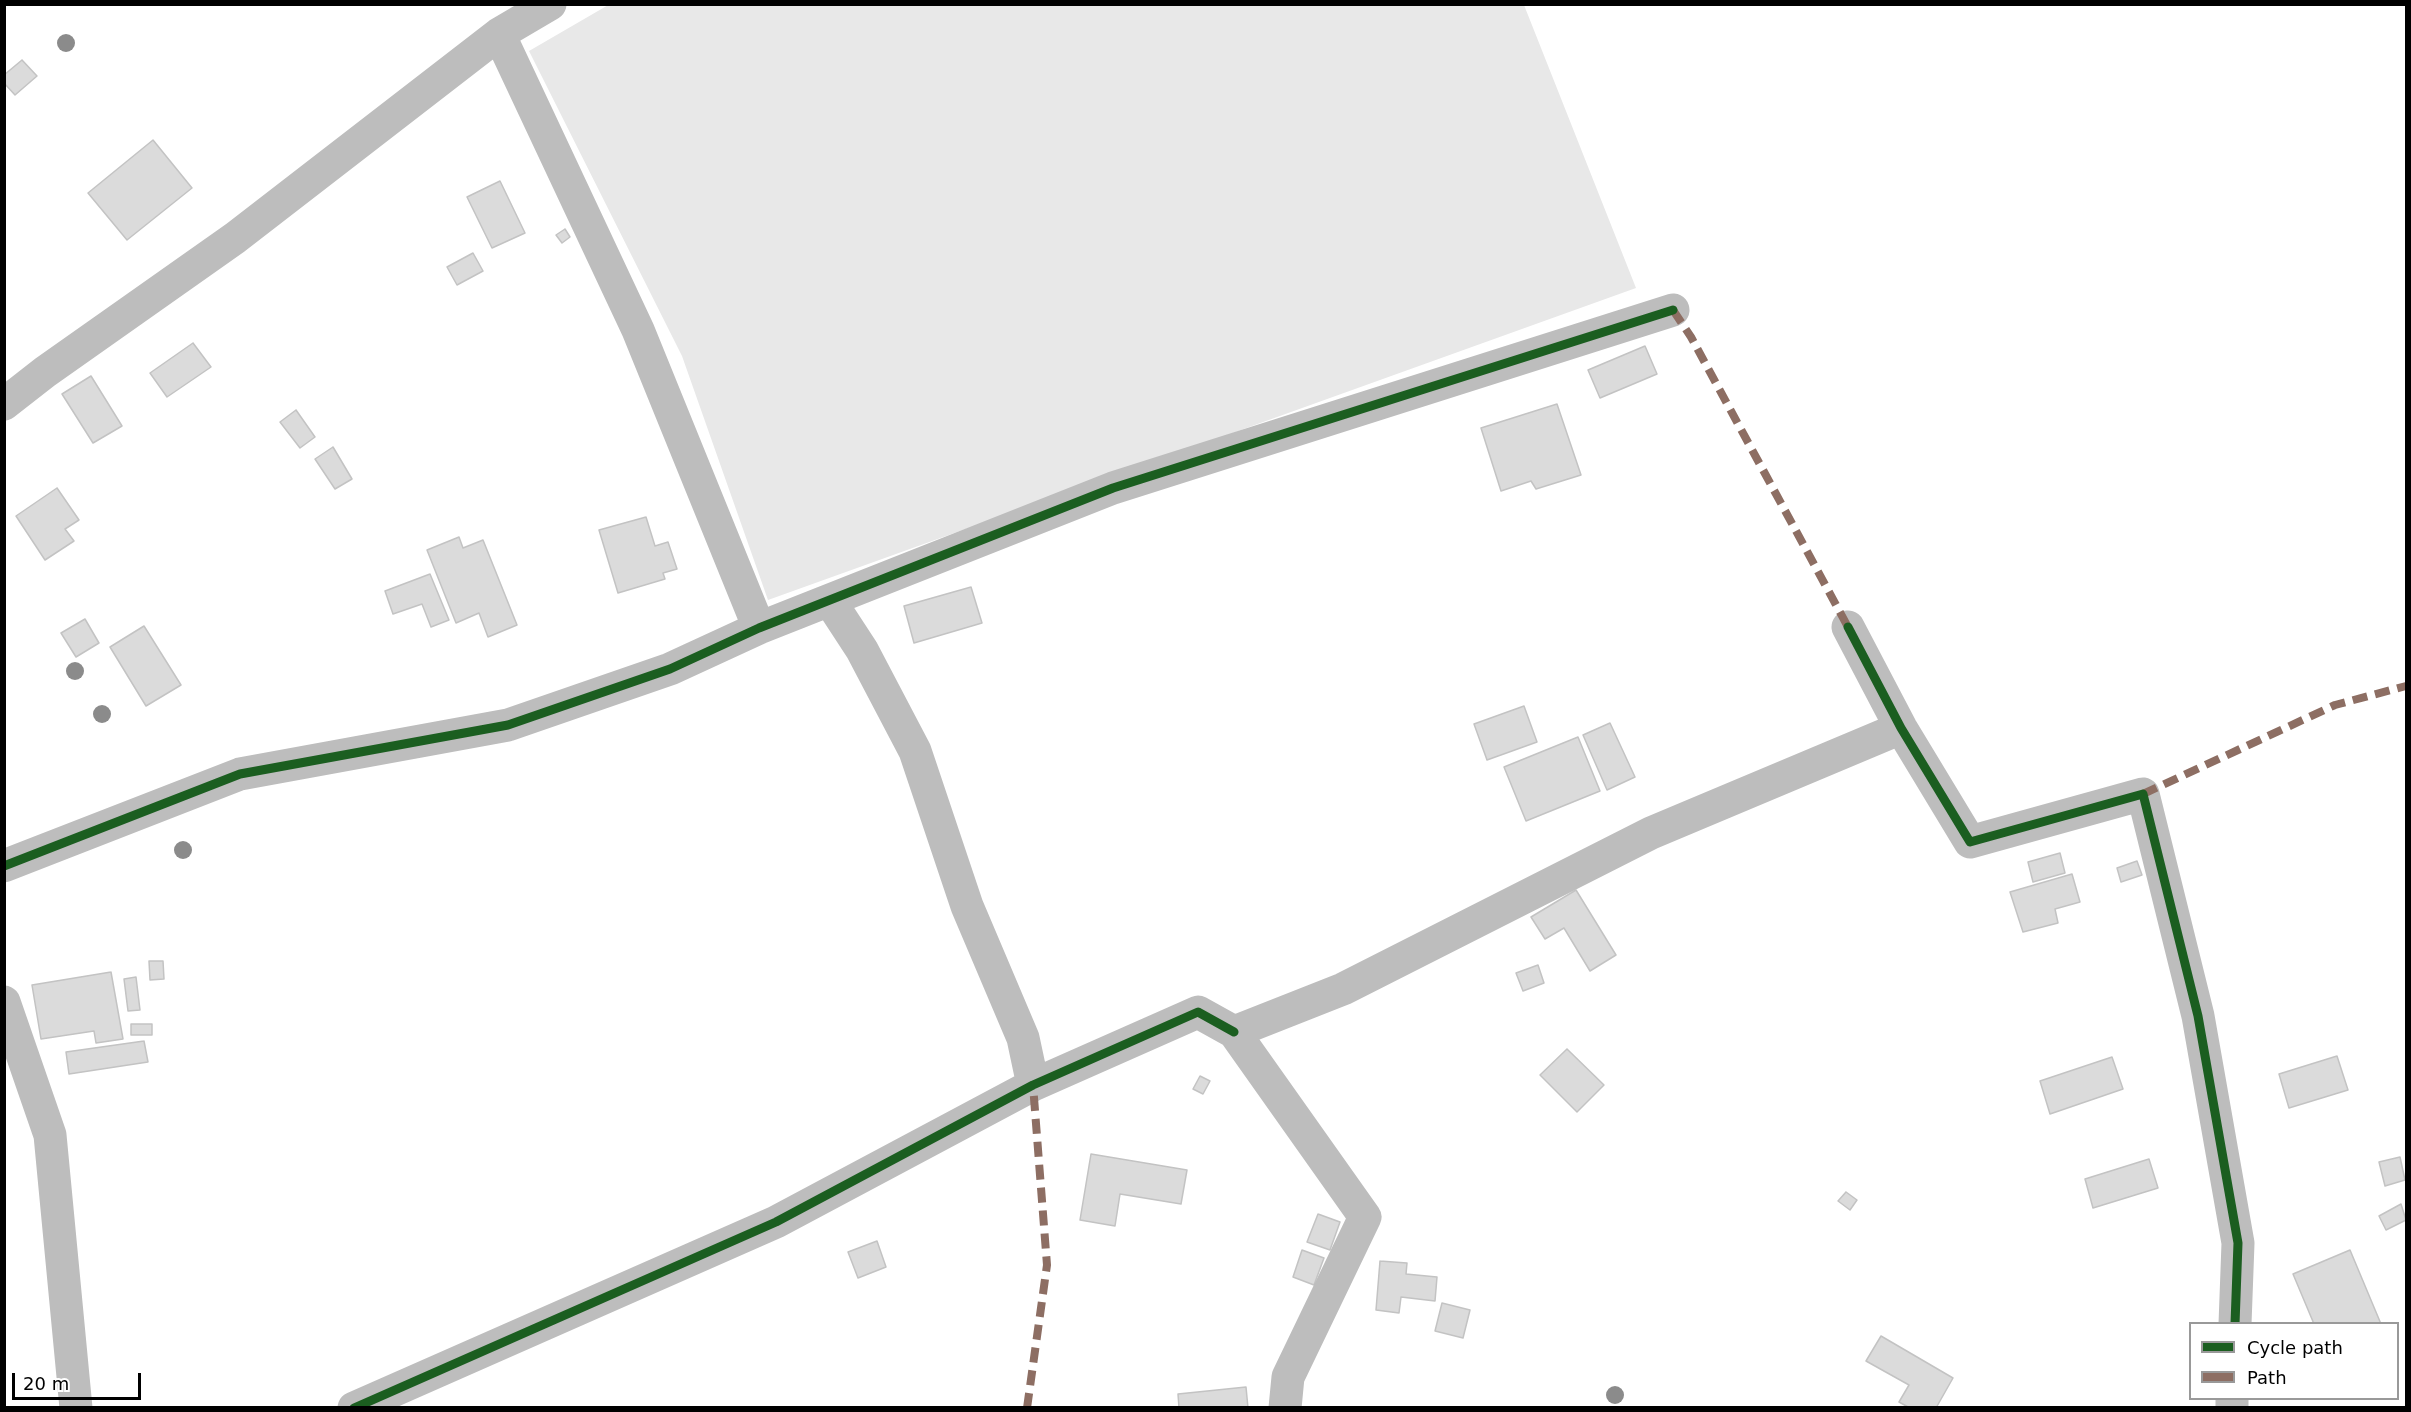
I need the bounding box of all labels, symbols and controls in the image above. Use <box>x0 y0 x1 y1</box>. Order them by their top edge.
legend <box>2189 1322 2399 1400</box>
text: Cycle path <box>2247 1337 2343 1358</box>
scale bar <box>15 1361 144 1399</box>
text: Path <box>2247 1367 2287 1388</box>
text: 20 m <box>23 1373 69 1394</box>

